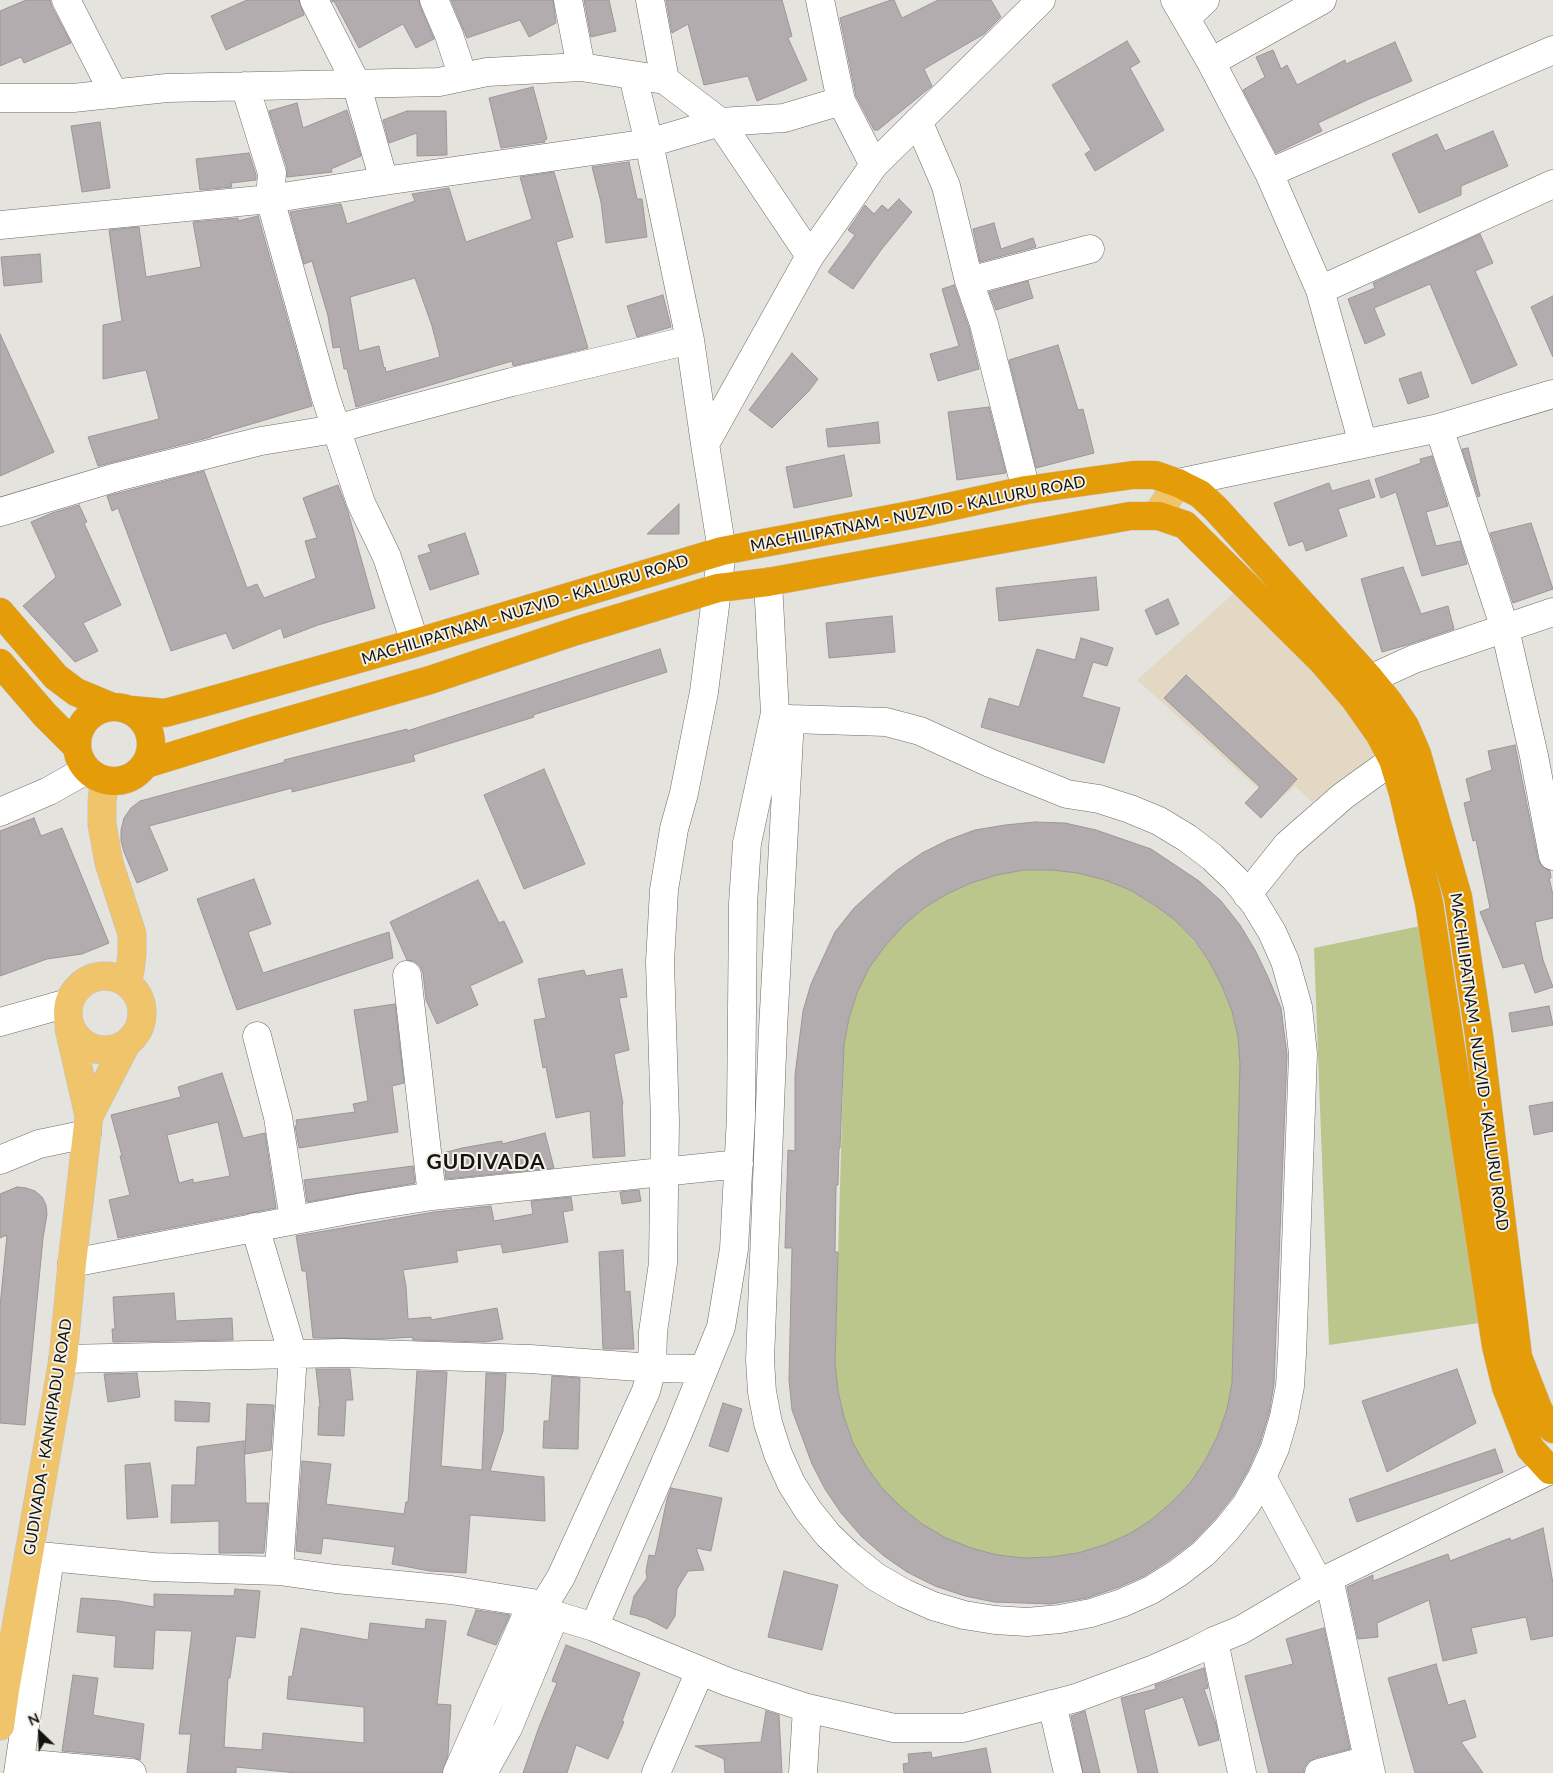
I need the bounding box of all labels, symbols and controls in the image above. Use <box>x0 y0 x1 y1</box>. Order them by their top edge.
street label: MACHILIPATNAM - NUZVID - KALLURU ROAD <box>749 472 1087 556</box>
street label: MACHILIPATNAM - NUZVID - KALLURU ROAD <box>359 551 691 669</box>
street label: MACHILIPATNAM - NUZVID - KALLURU ROAD <box>1446 892 1512 1232</box>
district label: GUDIVADA <box>425 1149 547 1175</box>
street label: GUDIVADA - KANKIPADU ROAD <box>20 1317 76 1557</box>
north arrow <box>15 1708 65 1758</box>
text: N <box>25 1709 42 1729</box>

